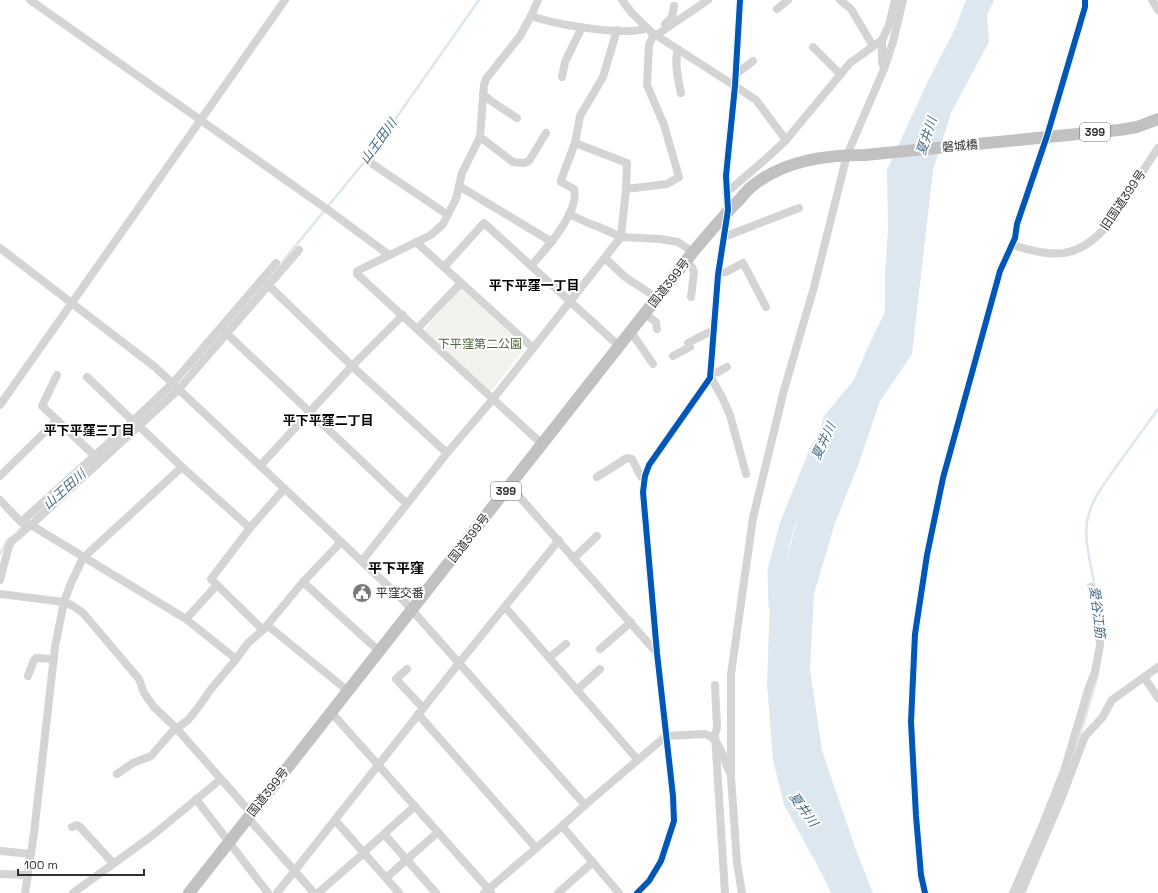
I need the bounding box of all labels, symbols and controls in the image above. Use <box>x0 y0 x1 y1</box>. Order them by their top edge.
water label: 夏井川 <box>912 113 941 157</box>
water label: 山王田川 <box>356 114 402 167</box>
road number: 399 <box>1080 123 1110 141</box>
street label: 磐城橋 <box>941 136 979 156</box>
street label: 旧国道399号 <box>1097 167 1149 233</box>
street label: 国道399号 <box>645 255 693 311</box>
district label: 平下平窪一丁目 <box>488 277 580 294</box>
park label: 下平窪第二公園 <box>438 336 522 352</box>
district label: 平下平窪二丁目 <box>282 412 374 429</box>
water label: 夏井川 <box>808 418 840 462</box>
district label: 平下平窪三丁目 <box>43 422 135 439</box>
water label: 山王田川 <box>39 464 91 513</box>
road number: 399 <box>491 482 521 500</box>
street label: 国道399号 <box>445 510 493 566</box>
district label: 平下平窪 <box>368 559 424 577</box>
public building icon: 平窪交番 <box>351 582 373 604</box>
place label: 平窪交番 <box>376 585 424 601</box>
water label: 愛谷江筋 <box>1086 585 1109 641</box>
street label: 国道399号 <box>244 764 292 820</box>
water label: 夏井川 <box>785 789 823 832</box>
scale bar <box>18 851 144 877</box>
text: 100 m <box>24 857 58 873</box>

